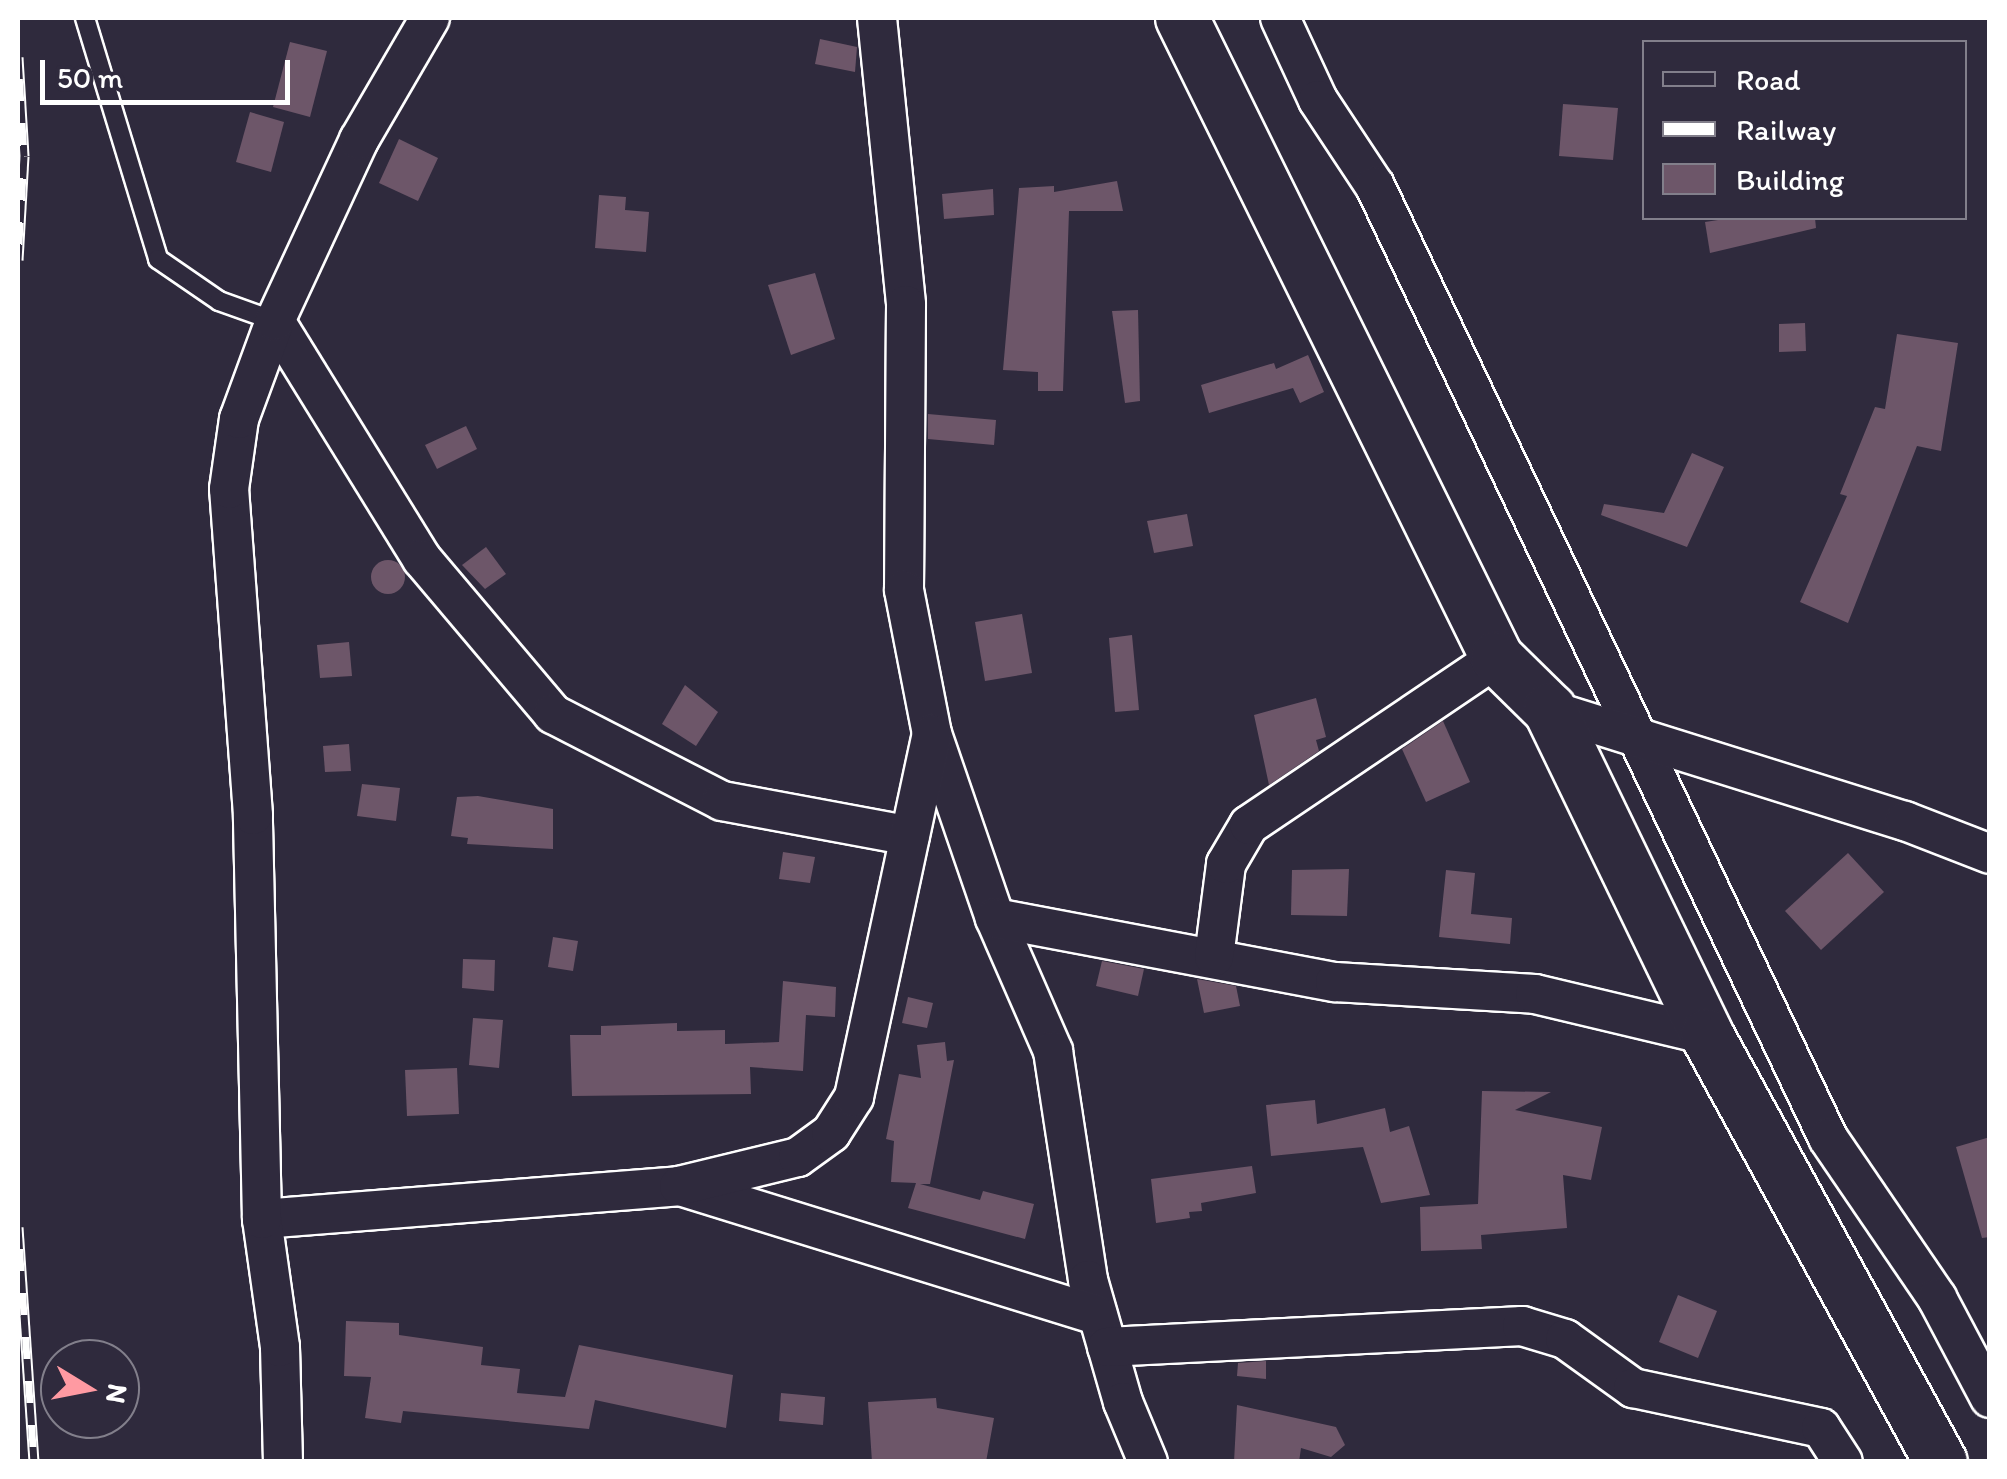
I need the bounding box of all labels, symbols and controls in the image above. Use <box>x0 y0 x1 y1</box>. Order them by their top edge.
scale bar <box>45 40 295 102</box>
legend <box>1642 40 1967 220</box>
text: 50 m <box>57 59 123 96</box>
text: Road <box>1736 61 1801 98</box>
text: Railway <box>1736 111 1836 148</box>
text: Building <box>1736 161 1844 198</box>
north arrow <box>40 1339 140 1439</box>
text: N <box>99 1382 136 1406</box>

